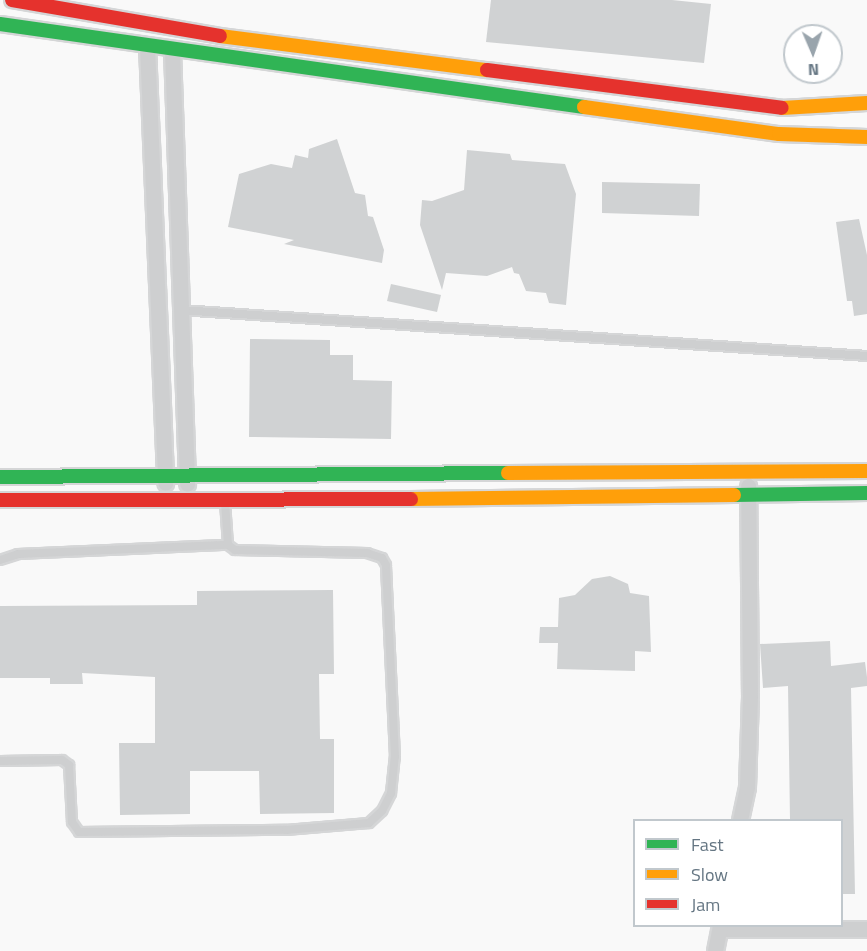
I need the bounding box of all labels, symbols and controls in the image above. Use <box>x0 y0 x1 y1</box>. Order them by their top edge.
north arrow <box>783 24 843 84</box>
text: N <box>808 58 820 82</box>
legend <box>633 819 843 927</box>
text: Fast <box>691 831 724 858</box>
text: Slow <box>691 861 728 888</box>
text: Jam <box>691 891 720 918</box>

